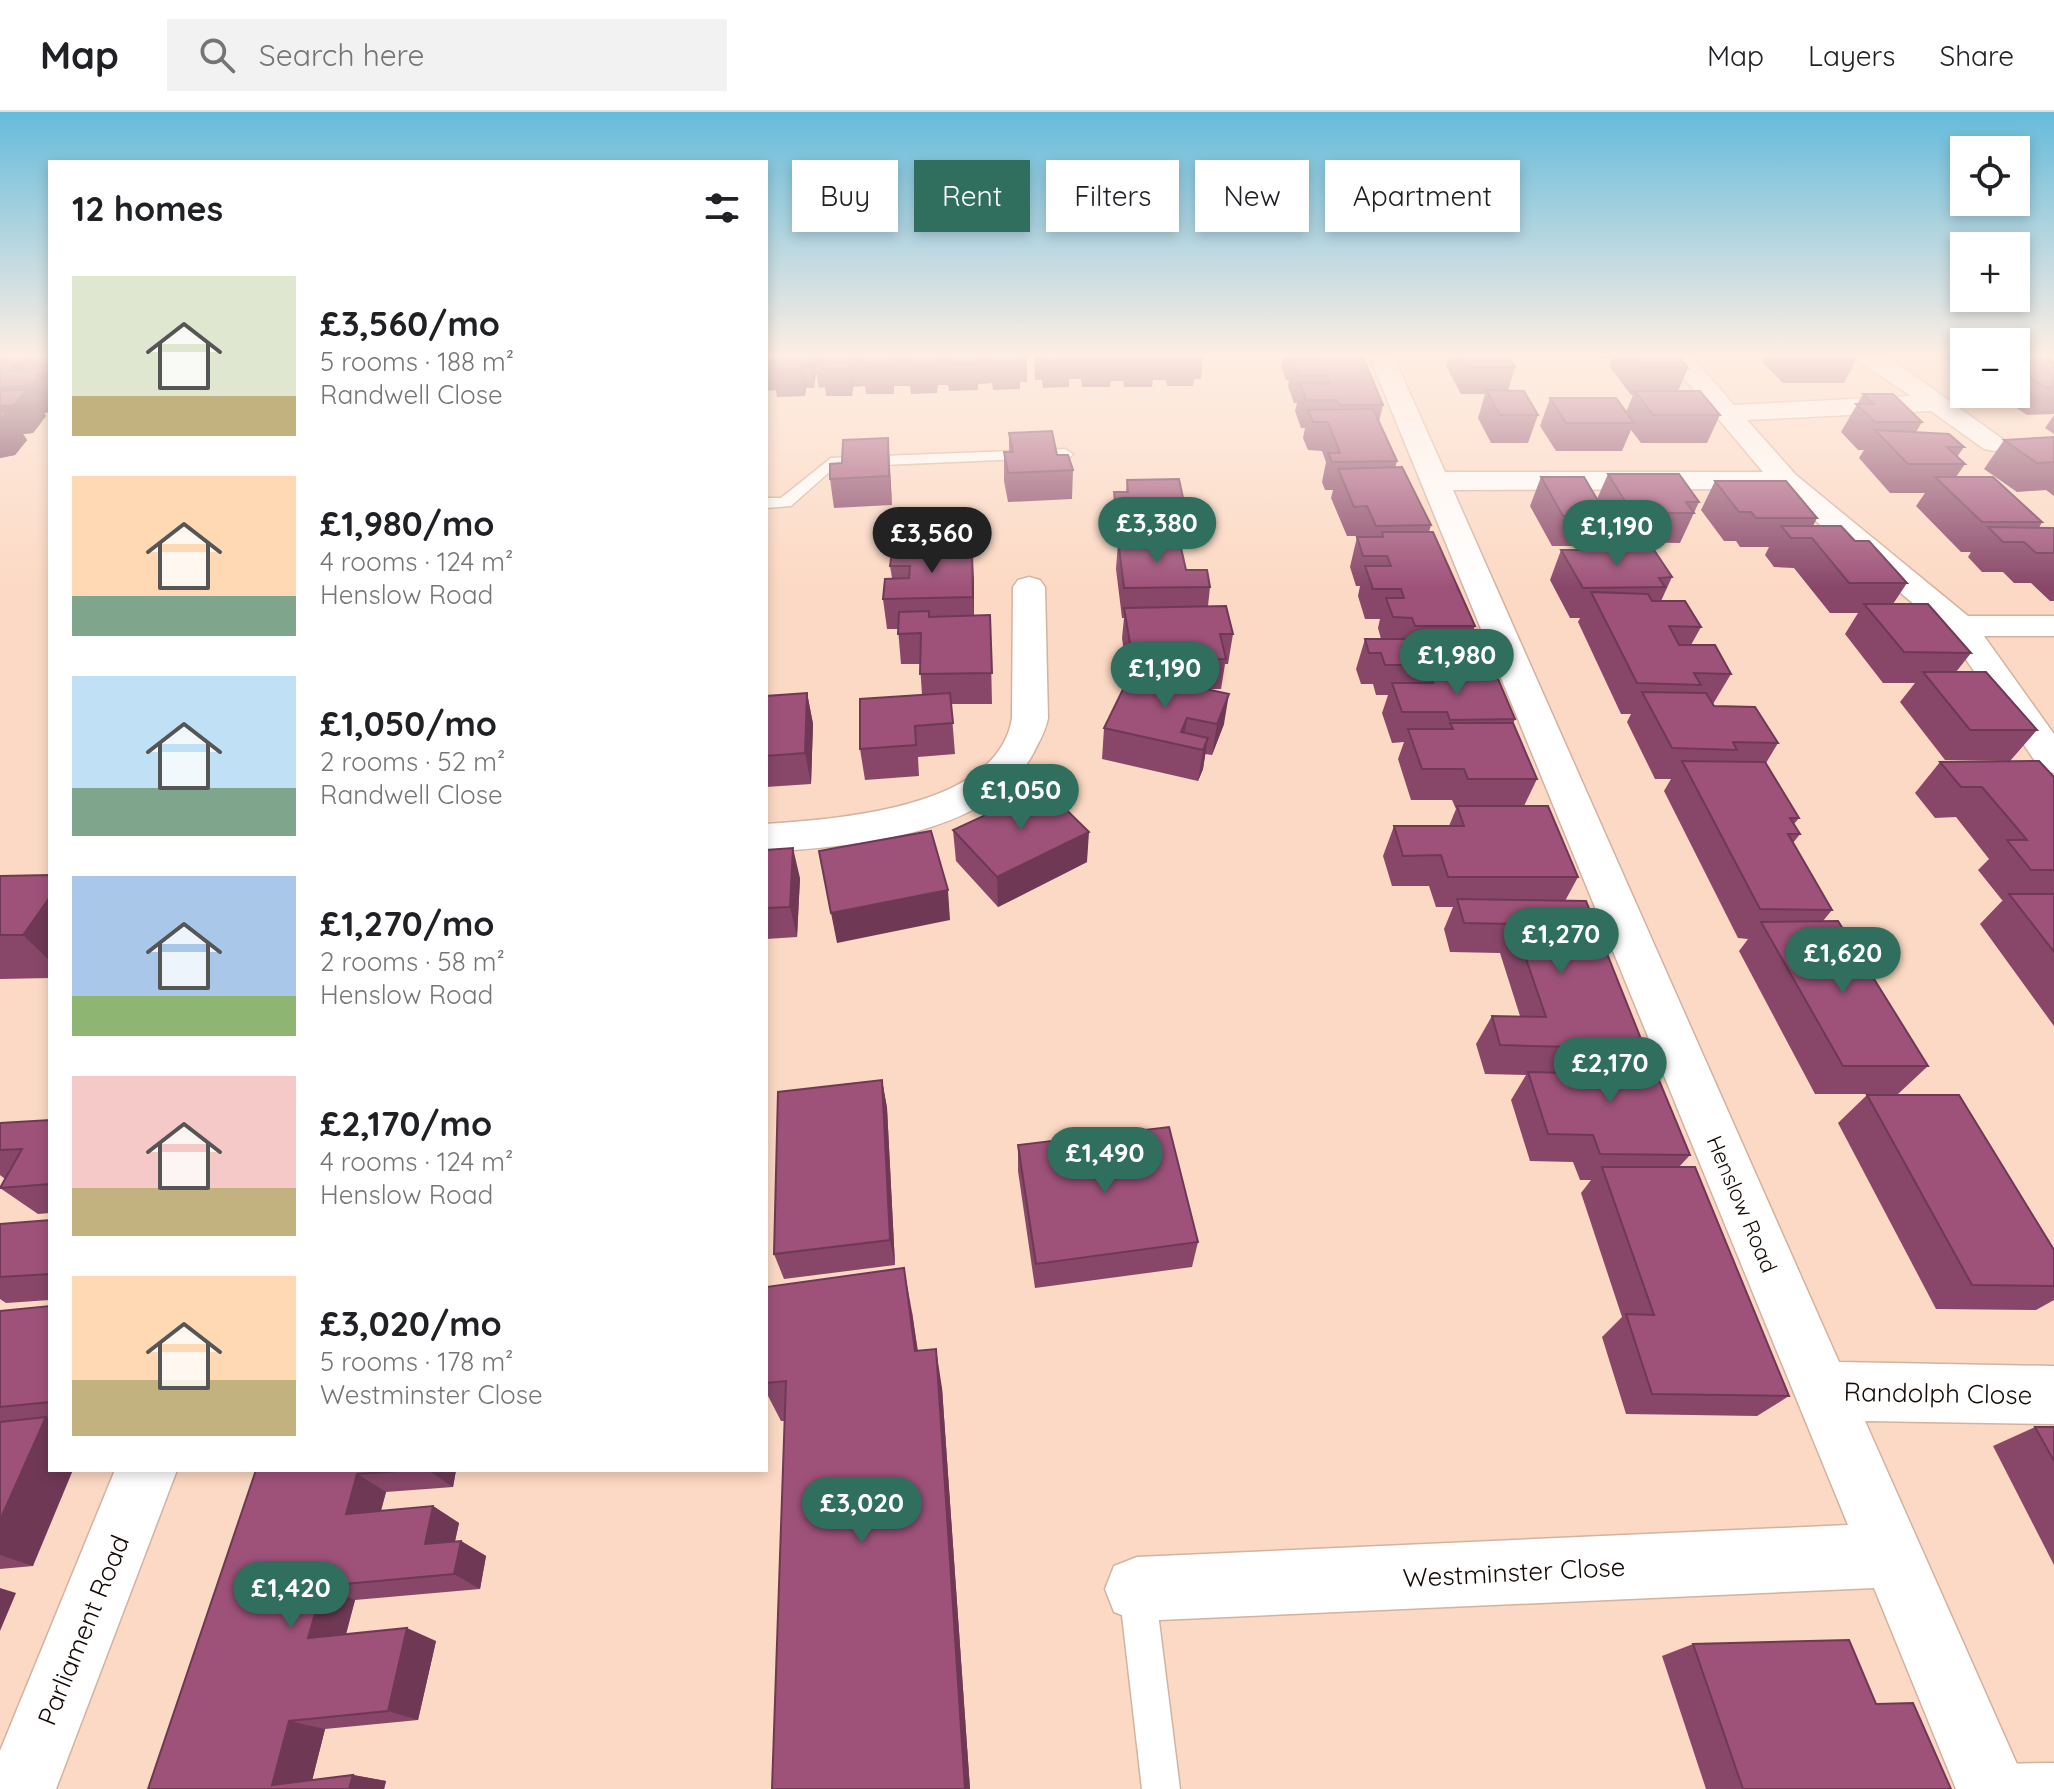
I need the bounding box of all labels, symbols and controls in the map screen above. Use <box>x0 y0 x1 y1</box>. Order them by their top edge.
search box <box>167 19 727 91</box>
text: Map <box>40 31 119 79</box>
icon: search <box>195 33 239 77</box>
text: Search here <box>259 36 424 74</box>
text: Map <box>1707 38 1764 73</box>
text: Layers <box>1808 38 1895 73</box>
text: Share <box>1939 38 2014 73</box>
map controls <box>1950 136 2030 408</box>
button: locate <box>1950 136 2030 216</box>
chip: Buy <box>792 160 898 232</box>
chip: Rent <box>914 160 1030 232</box>
chip: Filters <box>1046 160 1179 232</box>
chip: New <box>1195 160 1309 232</box>
chip: Apartment <box>1325 160 1520 232</box>
icon: filters <box>700 186 744 230</box>
text: 12 homes <box>72 187 223 230</box>
button: + <box>1950 232 2030 312</box>
text: £3,560/mo <box>320 302 500 345</box>
icon: home <box>136 308 232 404</box>
button: − <box>1950 328 2030 408</box>
text: 5 rooms · 188 m² <box>320 345 514 378</box>
text: Randwell Close <box>320 378 503 411</box>
pin: £3,380 <box>1092 497 1222 565</box>
pin: £1,190 <box>1552 500 1682 568</box>
text: £1,980/mo <box>320 502 495 545</box>
text: £3,380 <box>1116 506 1198 539</box>
pin: £3,560 <box>867 507 997 575</box>
icon: home <box>136 508 232 604</box>
text: £1,190 <box>1581 509 1653 542</box>
text: £3,560 <box>891 516 973 549</box>
text: 4 rooms · 124 m² <box>320 545 513 578</box>
text: Henslow Road <box>320 578 493 611</box>
pin: £1,980 <box>1392 629 1522 697</box>
text: £1,980 <box>1418 638 1496 671</box>
pin: £1,190 <box>1100 642 1230 710</box>
text: £1,190 <box>1129 651 1201 684</box>
text: £1,050/mo <box>320 702 497 745</box>
icon: home <box>136 708 232 804</box>
text: 2 rooms · 52 m² <box>320 745 505 778</box>
pin: £1,050 <box>956 764 1086 832</box>
text: £1,050 <box>981 773 1061 806</box>
text: Randwell Close <box>320 778 503 811</box>
text: £1,270/mo <box>320 902 495 945</box>
icon: home <box>136 908 232 1004</box>
pin: £1,270 <box>1496 908 1626 976</box>
text: £1,270 <box>1522 917 1600 950</box>
pin: £1,620 <box>1778 927 1908 995</box>
text: £1,620 <box>1804 936 1882 969</box>
text: 2 rooms · 58 m² <box>320 945 505 978</box>
text: Henslow Road <box>320 978 493 1011</box>
pin: £2,170 <box>1545 1037 1675 1105</box>
text: £2,170 <box>1572 1046 1648 1079</box>
text: £2,170/mo <box>320 1102 492 1145</box>
icon: home <box>136 1108 232 1204</box>
pin: £1,490 <box>1040 1127 1170 1195</box>
street label: Henslow Road <box>1700 1131 1784 1277</box>
text: £1,490 <box>1066 1136 1145 1169</box>
text: 4 rooms · 124 m² <box>320 1145 513 1178</box>
text: Henslow Road <box>320 1178 493 1211</box>
text: £3,020/mo <box>320 1302 502 1345</box>
icon: home <box>136 1308 232 1404</box>
text: 5 rooms · 178 m² <box>320 1345 513 1378</box>
street label: Randolph Close <box>1843 1375 2033 1411</box>
text: Westminster Close <box>320 1378 543 1411</box>
pin: £3,020 <box>797 1477 927 1545</box>
text: £3,020 <box>820 1486 904 1519</box>
street label: Parliament Road <box>30 1530 136 1730</box>
street label: Westminster Close <box>1402 1550 1626 1594</box>
pin: £1,420 <box>226 1562 356 1630</box>
text: £1,420 <box>251 1571 331 1604</box>

